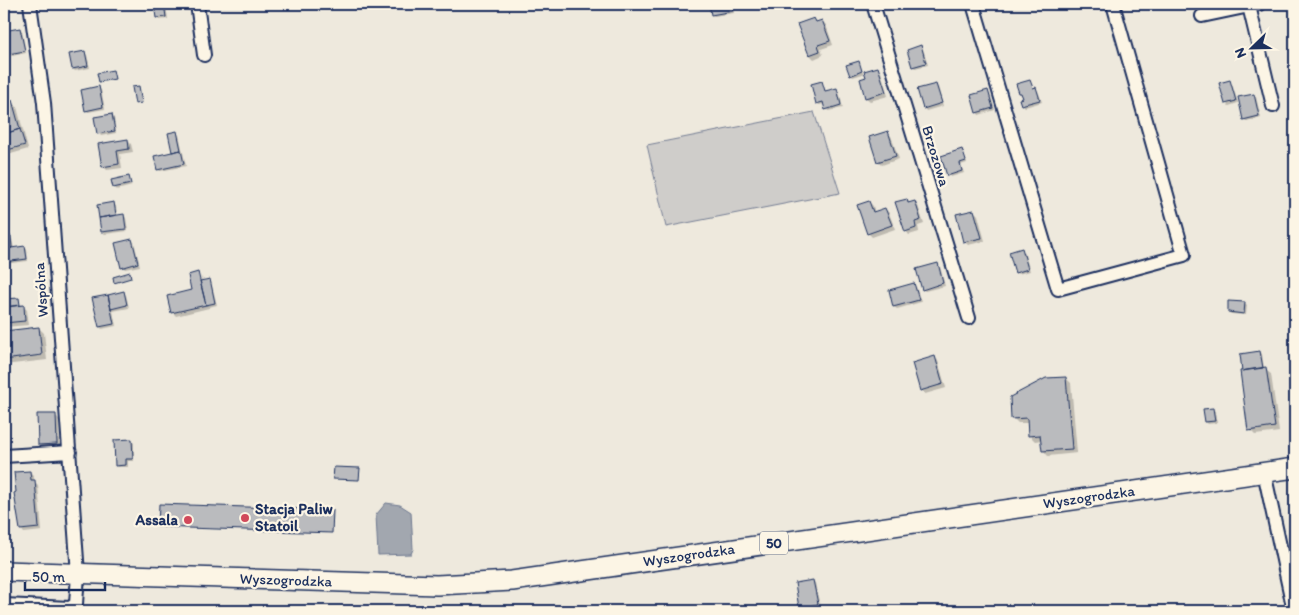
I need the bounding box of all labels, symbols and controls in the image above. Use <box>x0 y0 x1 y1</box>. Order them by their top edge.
north arrow <box>1226 22 1276 72</box>
text: N <box>1231 45 1250 61</box>
street label: Brzozowa <box>918 123 954 189</box>
street label: Wspólna <box>30 262 52 318</box>
street label: Wyszogrodzka <box>1042 482 1136 512</box>
place label: Stacja Paliw Statoil <box>255 500 334 535</box>
place label: Assala <box>135 511 179 529</box>
marker: Stacja Paliw Statoil <box>239 512 251 524</box>
marker: Assala <box>182 514 194 526</box>
road number: 50 <box>760 532 788 554</box>
street label: Wyszogrodzka <box>642 540 736 570</box>
scale bar <box>25 560 105 592</box>
text: 50 m <box>32 568 65 586</box>
street label: Wyszogrodzka <box>239 569 333 591</box>

